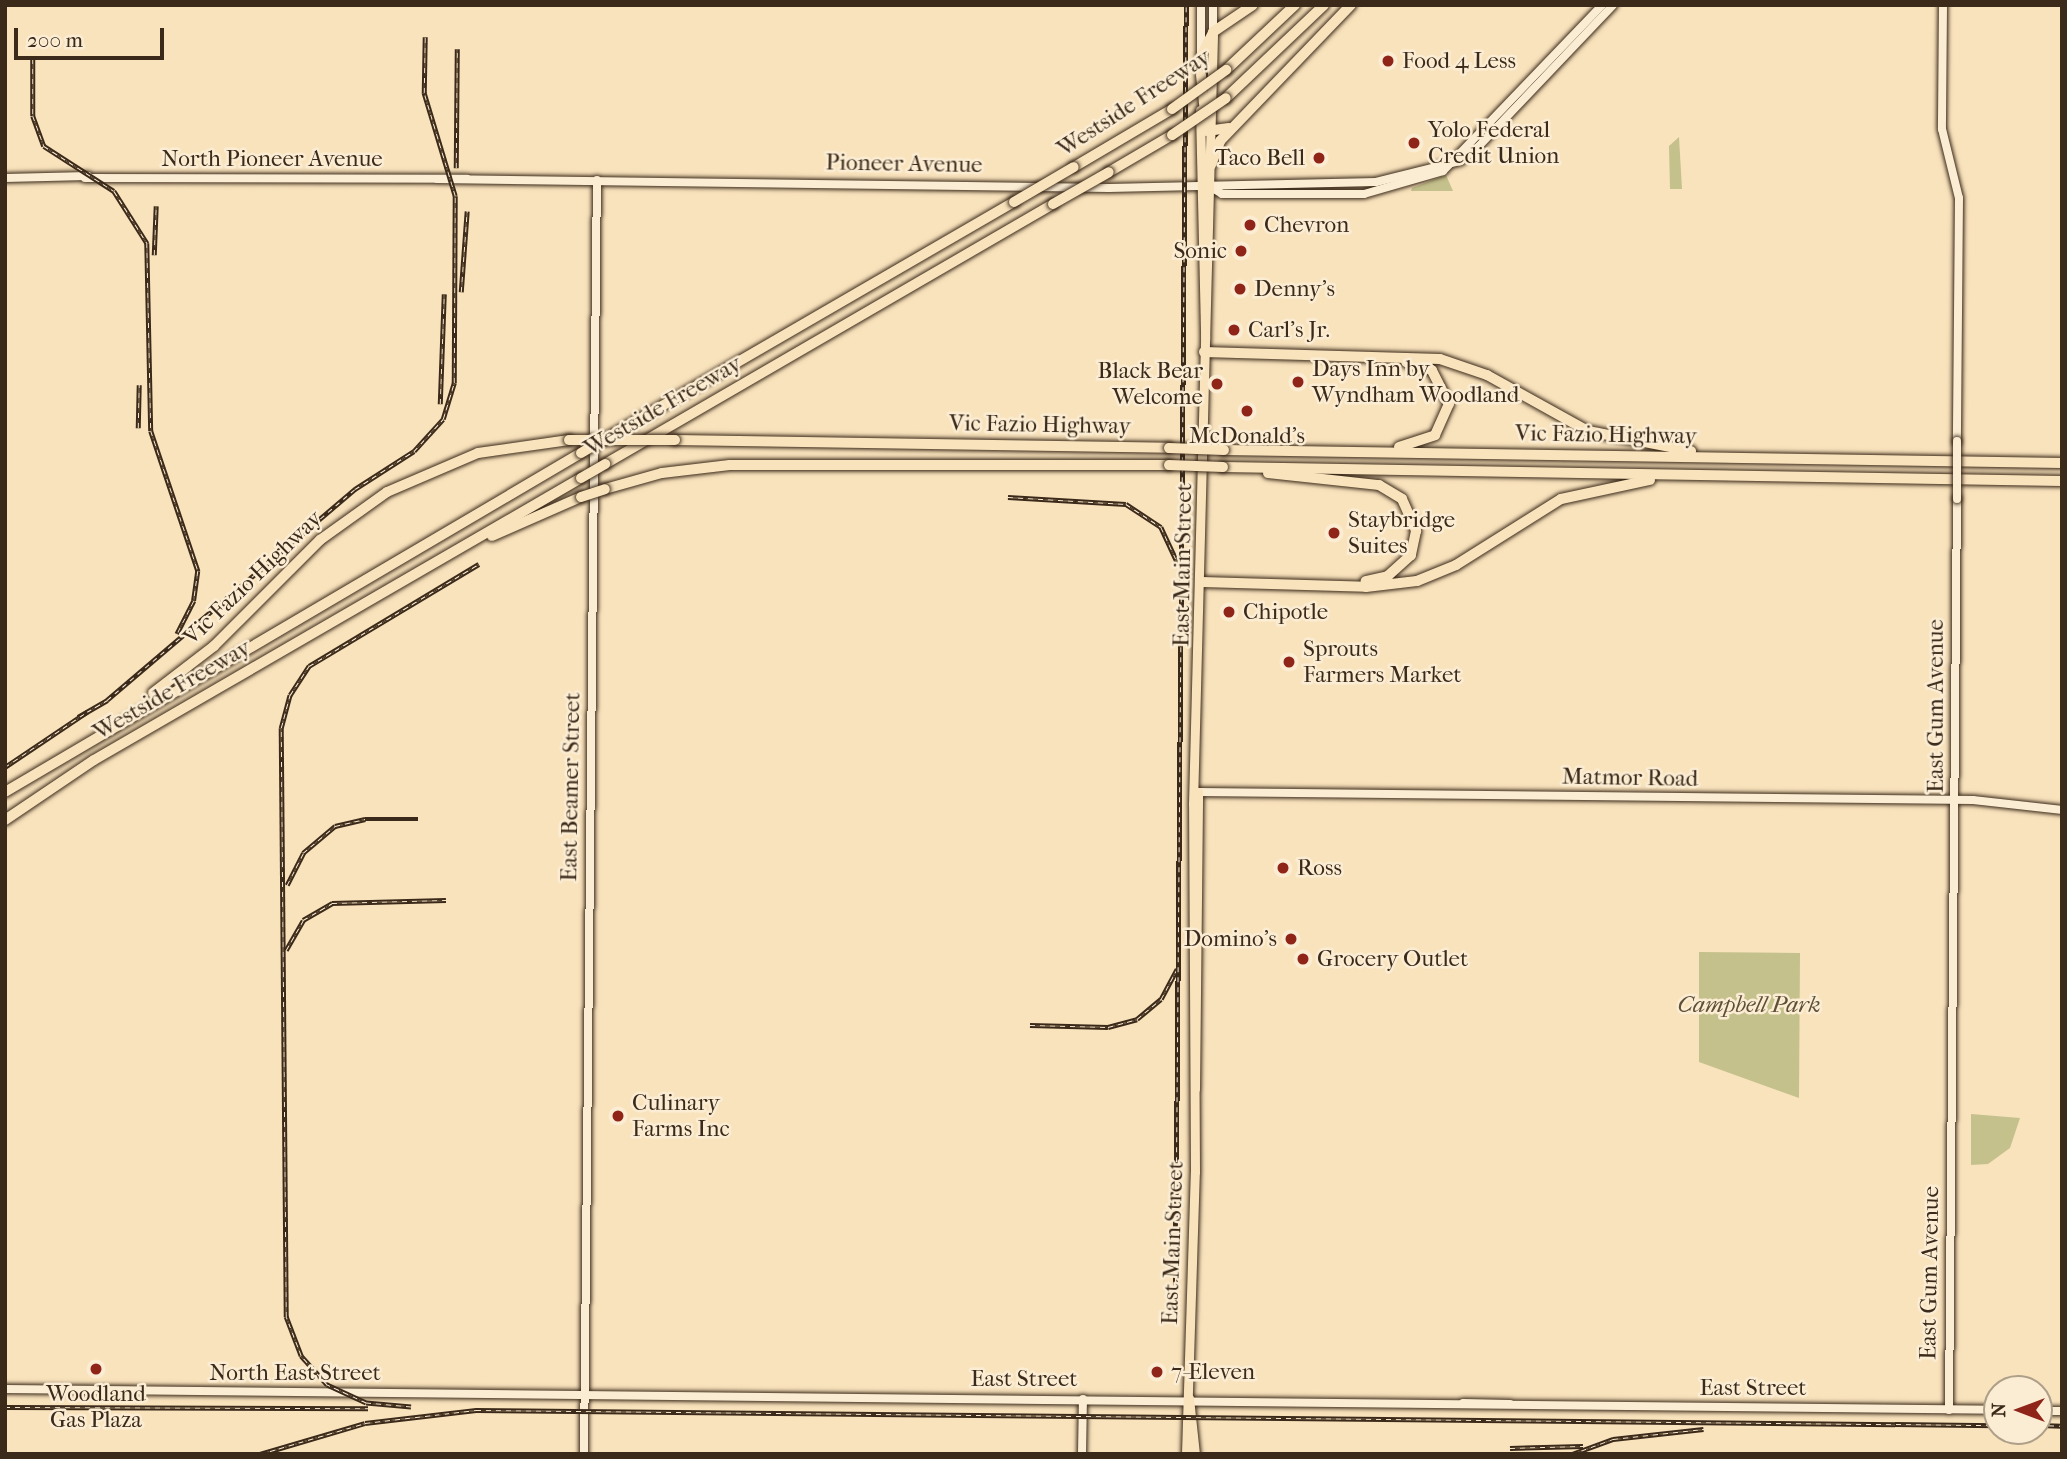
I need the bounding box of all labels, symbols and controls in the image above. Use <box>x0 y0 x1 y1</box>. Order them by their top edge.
scale bar <box>18 14 168 58</box>
text: 200 m <box>27 28 83 52</box>
street label: Westside Freeway <box>1052 43 1216 163</box>
place label: Food 4 Less <box>1402 47 1516 75</box>
marker: Food 4 Less <box>1380 53 1396 69</box>
place label: Yolo Federal Credit Union <box>1428 116 1559 170</box>
marker: Yolo Federal Credit Union <box>1406 135 1422 151</box>
place label: Taco Bell <box>1215 144 1305 172</box>
street label: North Pioneer Avenue <box>161 145 383 173</box>
street label: Pioneer Avenue <box>825 149 983 179</box>
marker: Taco Bell <box>1311 150 1327 166</box>
place label: Chevron <box>1264 211 1349 239</box>
marker: Chevron <box>1242 217 1258 233</box>
place label: Sonic <box>1173 237 1227 265</box>
marker: Sonic <box>1233 243 1249 259</box>
place label: Denny's <box>1254 275 1335 303</box>
marker: Denny's <box>1232 281 1248 297</box>
place label: Carl's Jr. <box>1248 316 1330 344</box>
marker: Carl's Jr. <box>1226 322 1242 338</box>
street label: Westside Freeway <box>579 350 747 462</box>
place label: Days Inn by Wyndham Woodland <box>1312 355 1519 409</box>
place label: Black Bear Welcome <box>1097 357 1203 411</box>
marker: Days Inn by Wyndham Woodland <box>1290 374 1306 390</box>
marker: Black Bear Welcome <box>1209 376 1225 392</box>
marker: McDonald's <box>1239 403 1255 419</box>
street label: Vic Fazio Highway <box>949 410 1131 440</box>
street label: Vic Fazio Highway <box>1515 420 1697 450</box>
place label: McDonald's <box>1189 422 1305 450</box>
street label: East Main Street <box>1168 483 1198 647</box>
street label: Vic Fazio Highway <box>178 505 328 651</box>
place label: Staybridge Suites <box>1348 506 1455 560</box>
marker: Staybridge Suites <box>1326 525 1342 541</box>
place label: Chipotle <box>1243 598 1328 626</box>
marker: Chipotle <box>1221 604 1237 620</box>
street label: East Gum Avenue <box>1922 619 1950 793</box>
street label: Westside Freeway <box>88 634 256 746</box>
place label: Sprouts Farmers Market <box>1303 635 1462 689</box>
marker: Sprouts Farmers Market <box>1281 654 1297 670</box>
street label: East Beamer Street <box>556 692 586 882</box>
street label: Matmor Road <box>1562 763 1698 793</box>
place label: Ross <box>1297 854 1342 882</box>
marker: Ross <box>1275 860 1291 876</box>
place label: Domino's <box>1184 925 1277 953</box>
marker: Domino's <box>1283 931 1299 947</box>
place label: Grocery Outlet <box>1317 945 1468 973</box>
marker: Grocery Outlet <box>1295 951 1311 967</box>
park label: Campbell Park <box>1677 991 1821 1019</box>
place label: Culinary Farms Inc <box>632 1089 730 1143</box>
marker: Culinary Farms Inc <box>610 1108 626 1124</box>
street label: East Main Street <box>1156 1161 1190 1325</box>
street label: East Gum Avenue <box>1915 1186 1945 1360</box>
place label: 7-Eleven <box>1171 1358 1255 1386</box>
street label: North East Street <box>209 1359 381 1387</box>
marker: Woodland Gas Plaza <box>88 1361 104 1377</box>
marker: 7-Eleven <box>1149 1364 1165 1380</box>
street label: East Street <box>970 1365 1078 1393</box>
street label: East Street <box>1699 1374 1807 1402</box>
north arrow <box>1983 1375 2053 1445</box>
place label: Woodland Gas Plaza <box>46 1380 146 1434</box>
text: N <box>1988 1403 2010 1417</box>

